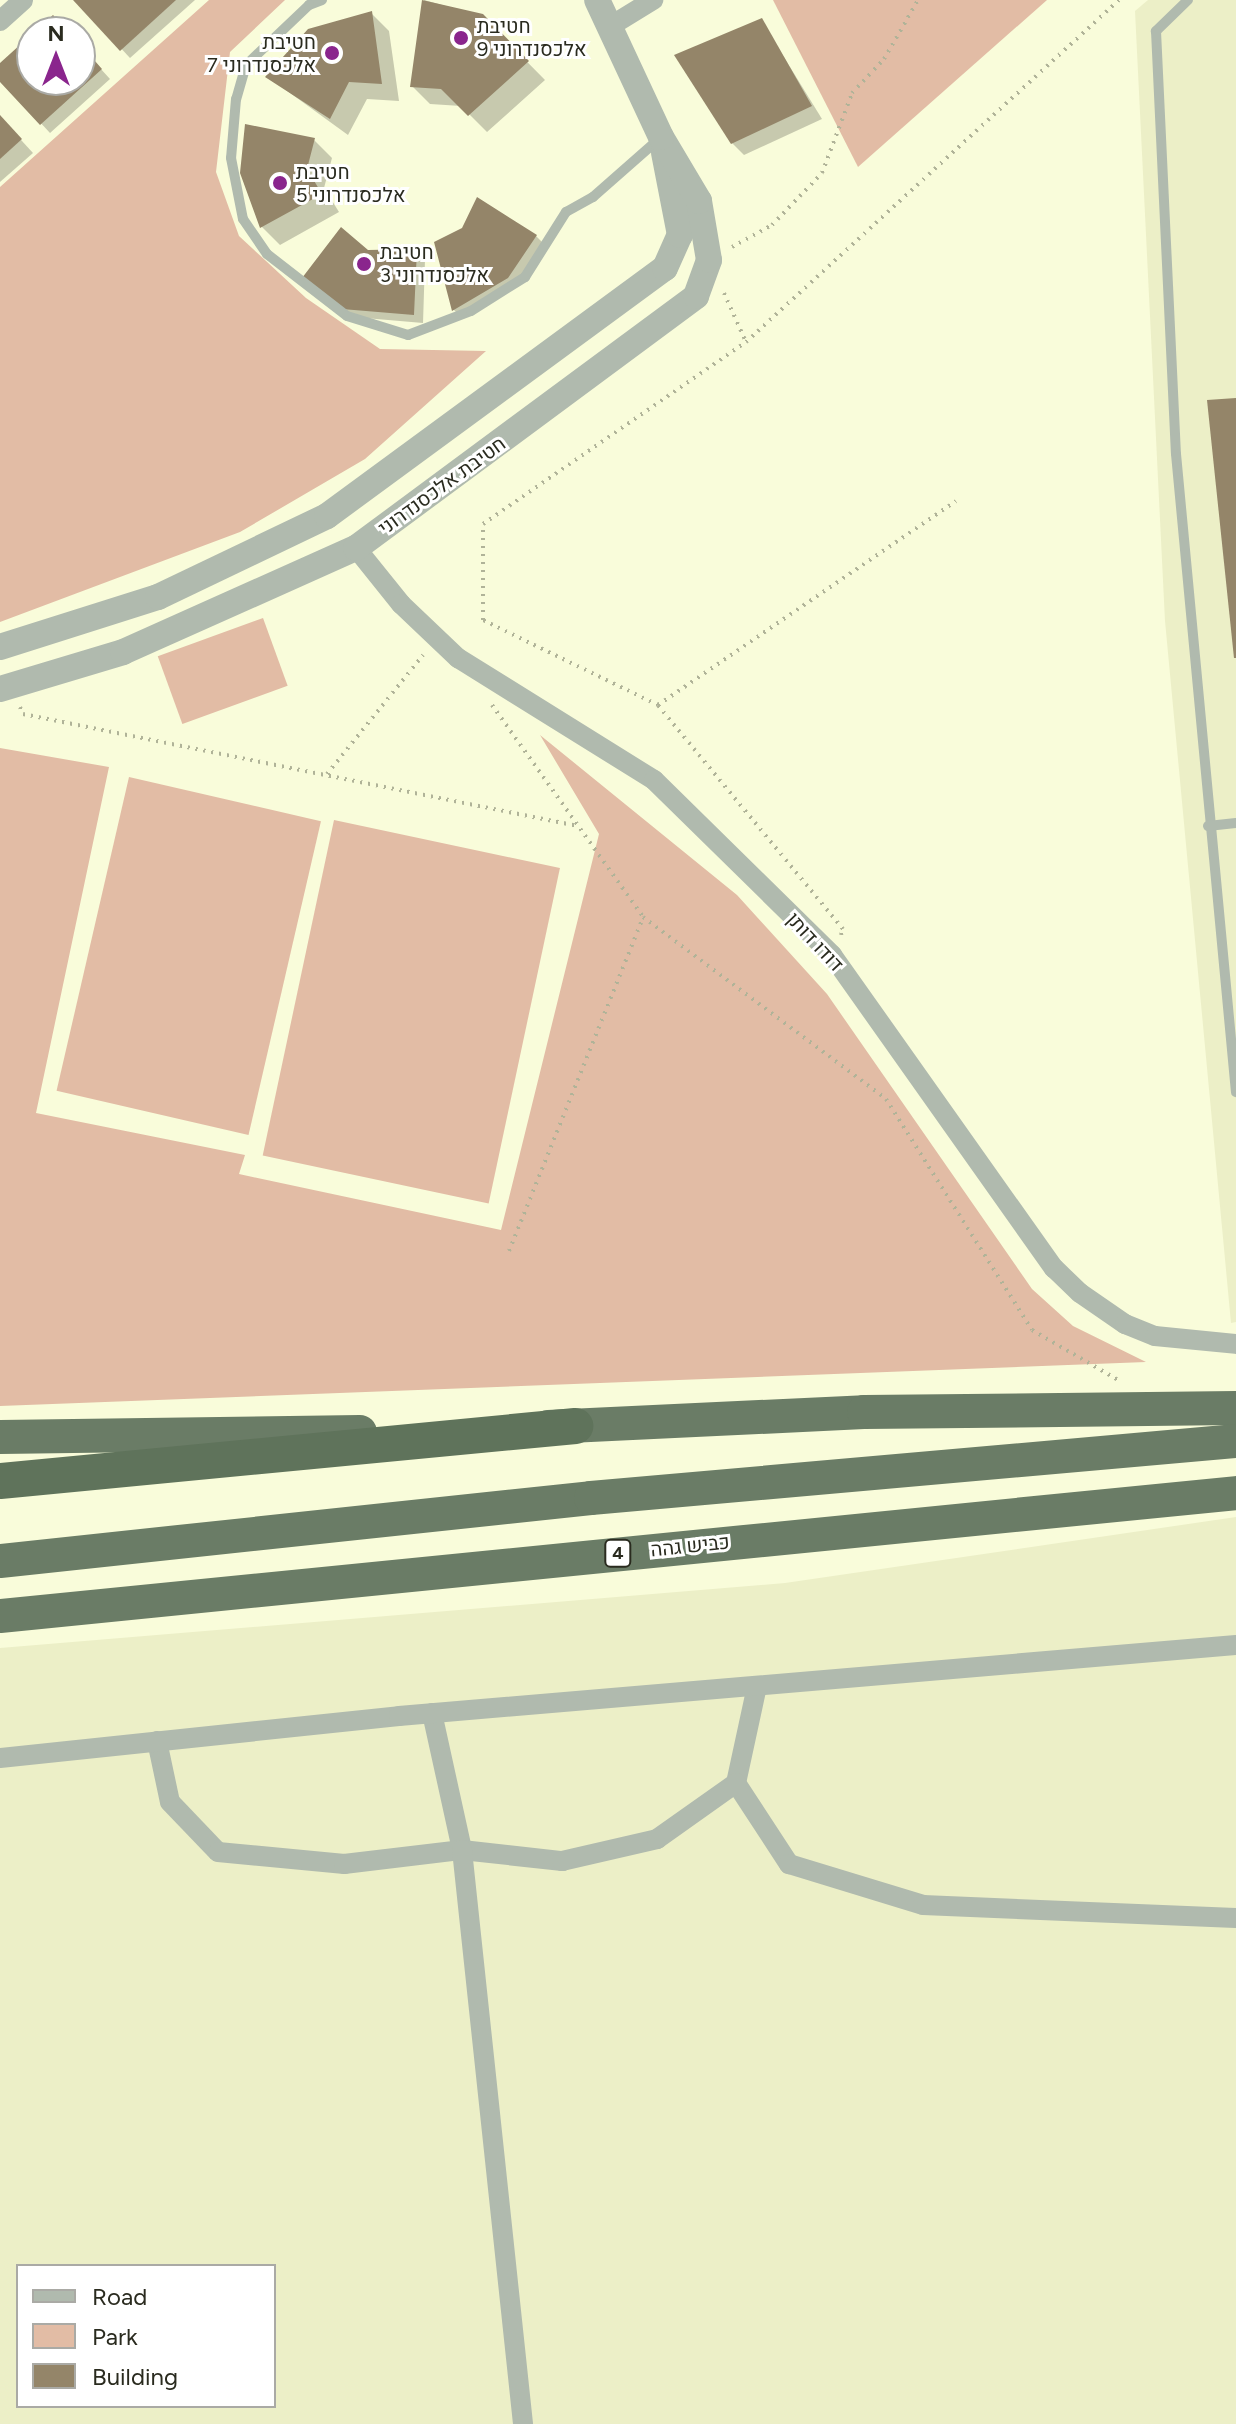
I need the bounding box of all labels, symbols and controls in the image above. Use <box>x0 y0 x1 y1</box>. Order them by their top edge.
place label: חטיבת אלכסנדרוני 9 <box>477 14 587 61</box>
north arrow <box>16 16 96 96</box>
text: N <box>47 20 65 47</box>
marker: חטיבת אלכסנדרוני 9 <box>452 29 470 47</box>
place label: חטיבת אלכסנדרוני 7 <box>207 30 316 77</box>
marker: חטיבת אלכסנדרוני 7 <box>323 44 341 62</box>
place label: חטיבת אלכסנדרוני 5 <box>296 160 406 207</box>
marker: חטיבת אלכסנדרוני 5 <box>271 174 289 192</box>
place label: חטיבת אלכסנדרוני 3 <box>380 240 489 287</box>
marker: חטיבת אלכסנדרוני 3 <box>355 255 373 273</box>
street label: חטיבת אלכסנדרוני <box>374 432 510 540</box>
street label: דודו דותן <box>782 907 848 977</box>
street label: כביש גהה <box>649 1530 731 1562</box>
road number: 4 <box>604 1539 632 1567</box>
legend <box>16 2264 276 2408</box>
text: Road <box>92 2282 147 2311</box>
text: Park <box>92 2322 138 2351</box>
text: Building <box>92 2362 178 2391</box>

